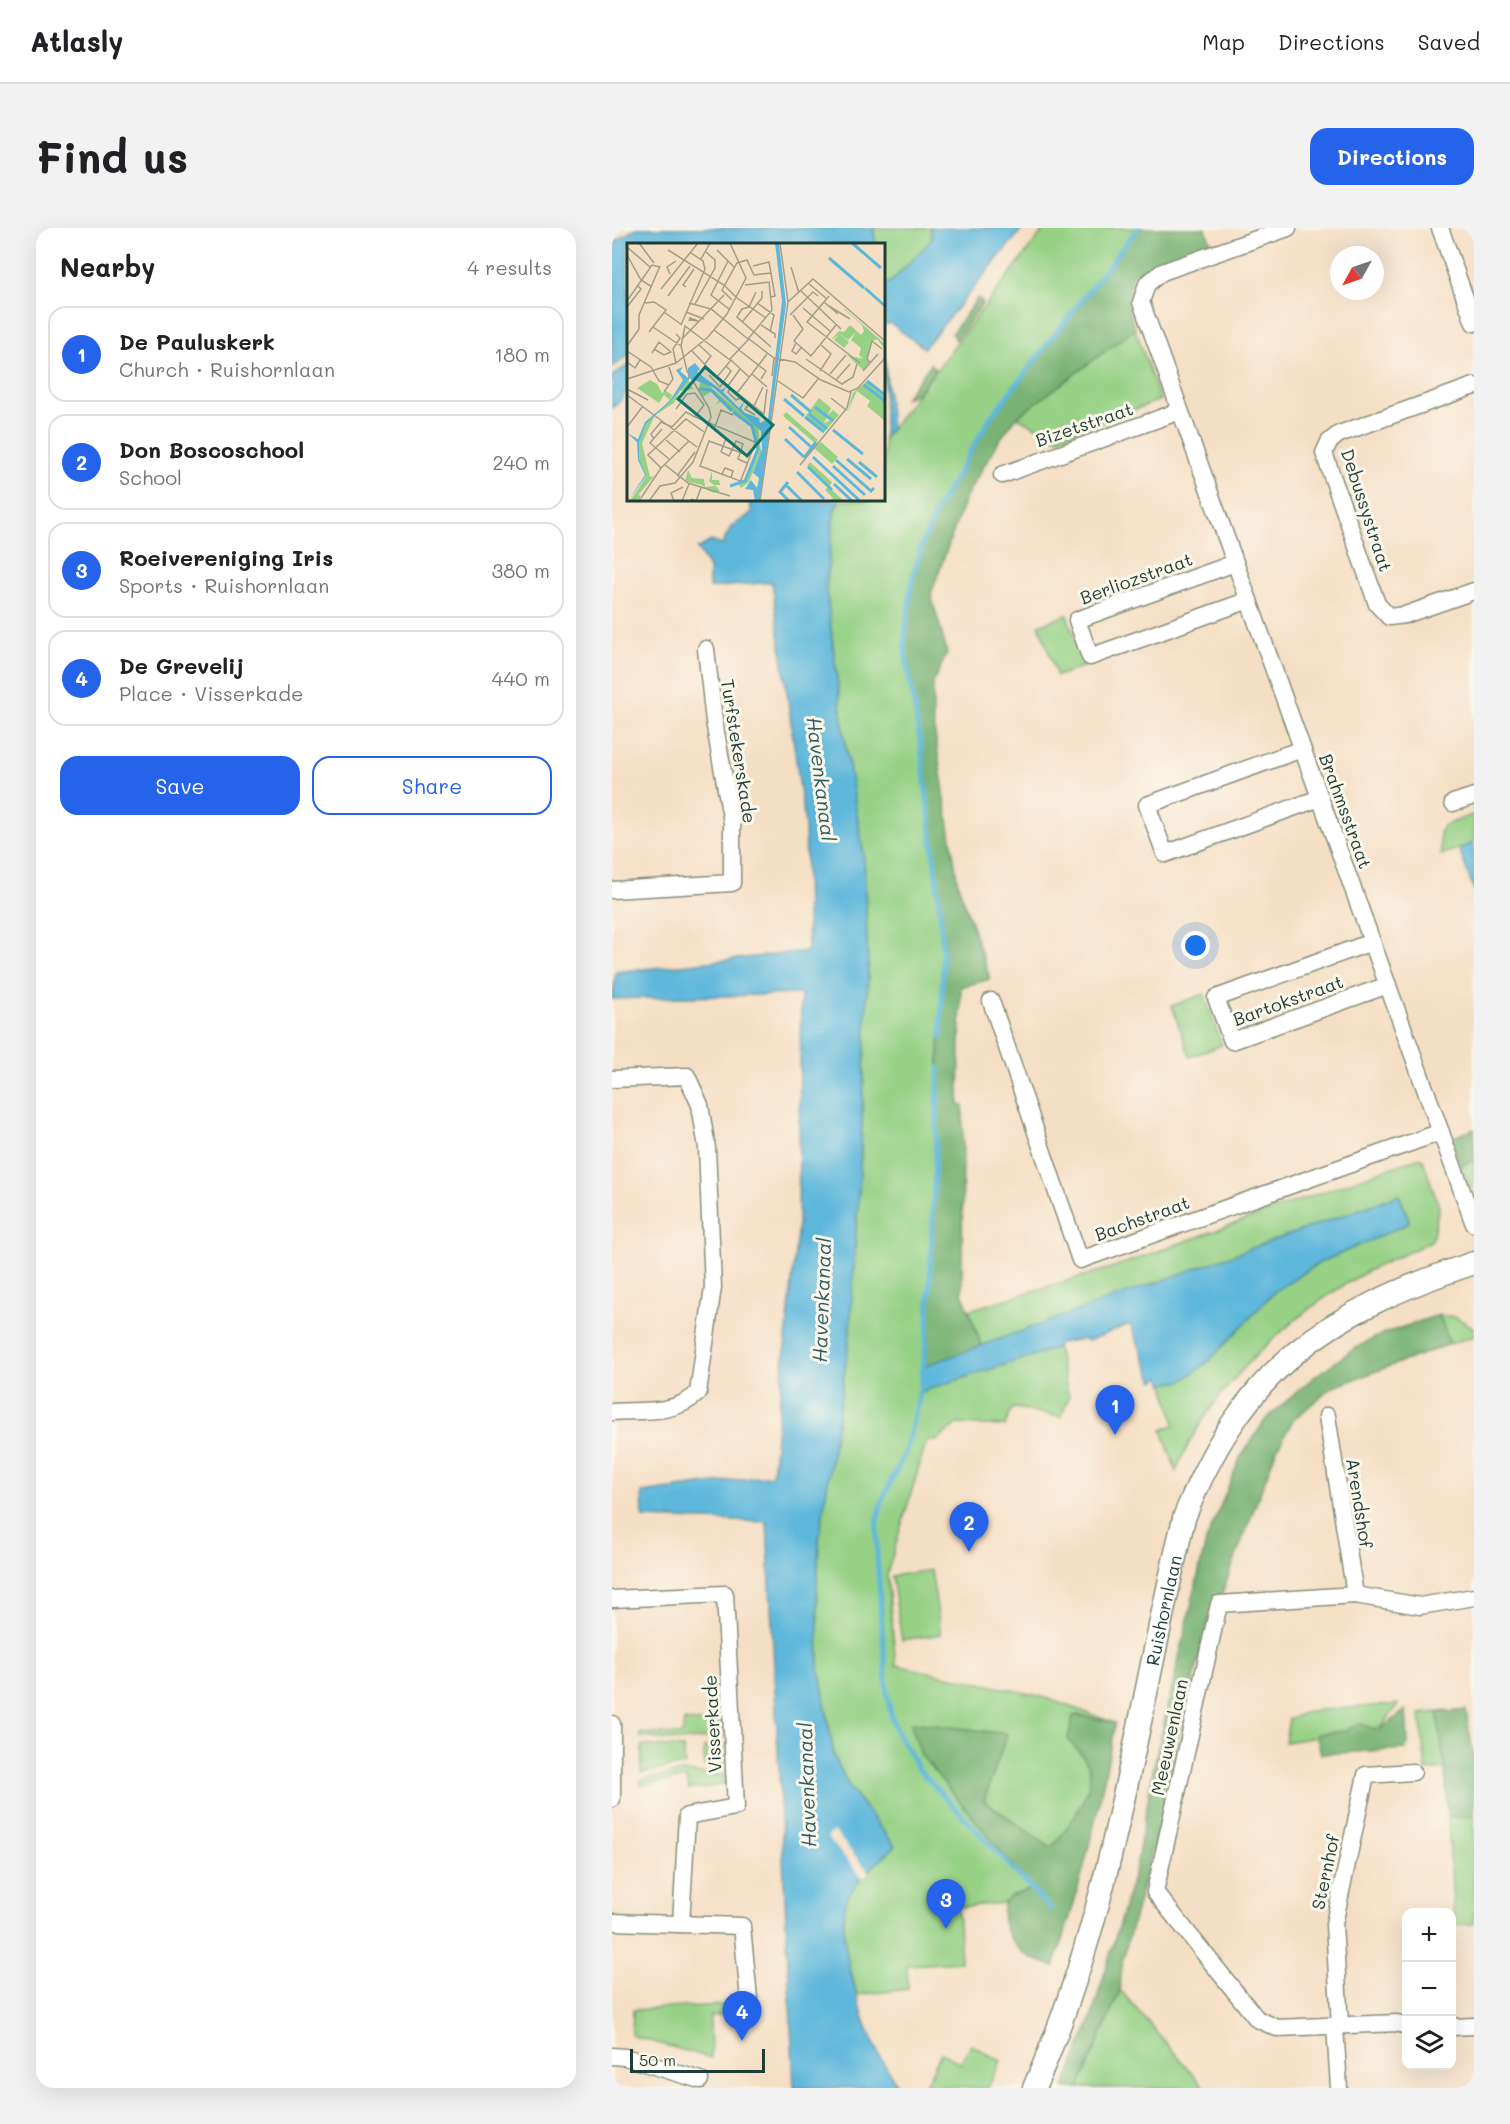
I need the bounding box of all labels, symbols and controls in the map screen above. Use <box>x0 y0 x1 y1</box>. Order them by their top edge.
text: Atlasly <box>30 23 124 59</box>
text: Map <box>1202 28 1245 55</box>
text: Directions <box>1278 28 1385 55</box>
text: Saved <box>1418 28 1480 55</box>
button: Directions <box>1310 128 1474 185</box>
text: Find us <box>36 129 188 184</box>
inset map <box>627 243 885 501</box>
north arrow <box>1330 246 1384 300</box>
text: Nearby <box>60 250 155 284</box>
text: 4 results <box>467 254 552 280</box>
text: De Pauluskerk <box>119 327 275 356</box>
text: 1 <box>77 341 86 367</box>
text: 180 m <box>494 341 550 367</box>
text: Church · Ruishornlaan <box>119 356 335 382</box>
street label: Bizetstraat <box>1032 396 1136 452</box>
text: Don Boscoschool <box>119 435 304 464</box>
street label: Debussystraat <box>1336 446 1398 574</box>
text: 2 <box>76 449 87 475</box>
text: 240 m <box>492 449 550 475</box>
text: School <box>119 464 182 490</box>
text: Roeivereniging Iris <box>119 543 333 572</box>
street label: Berliozstraat <box>1076 547 1196 609</box>
text: 3 <box>76 557 88 583</box>
text: 380 m <box>492 557 550 583</box>
text: Sports · Ruishornlaan <box>119 572 329 598</box>
text: De Grevelij <box>119 651 244 680</box>
text: 4 <box>75 665 88 691</box>
text: 440 m <box>492 665 550 691</box>
street label: Turfstekerskade <box>716 677 762 825</box>
text: Place · Visserkade <box>119 680 303 706</box>
water label: Havenkanaal <box>801 715 843 843</box>
street label: Brahmsstraat <box>1314 750 1378 872</box>
button: Save <box>60 756 300 815</box>
button: Share <box>312 756 552 815</box>
your location <box>1181 931 1210 960</box>
street label: Bartokstraat <box>1230 969 1346 1031</box>
street label: Bachstraat <box>1091 1190 1193 1246</box>
water label: Havenkanaal <box>806 1237 836 1363</box>
pin: 1 <box>1096 1386 1134 1435</box>
street label: Arendshof <box>1341 1456 1379 1551</box>
pin: 2 <box>950 1502 988 1552</box>
street label: Ruishornlaan <box>1140 1553 1187 1668</box>
street label: Visserkade <box>697 1674 727 1774</box>
street label: Meeuwenlaan <box>1145 1677 1193 1797</box>
water label: Havenkanaal <box>791 1722 821 1848</box>
street label: Sternhof <box>1305 1831 1345 1912</box>
pin: 3 <box>926 1880 966 1929</box>
map controls <box>1402 1908 1456 2070</box>
button: + <box>1402 1908 1456 1962</box>
button: − <box>1402 1962 1456 2016</box>
pin: 4 <box>722 1992 762 2041</box>
button: layers <box>1402 2016 1456 2070</box>
scale bar <box>630 2046 765 2074</box>
text: 50 m <box>639 2049 676 2070</box>

